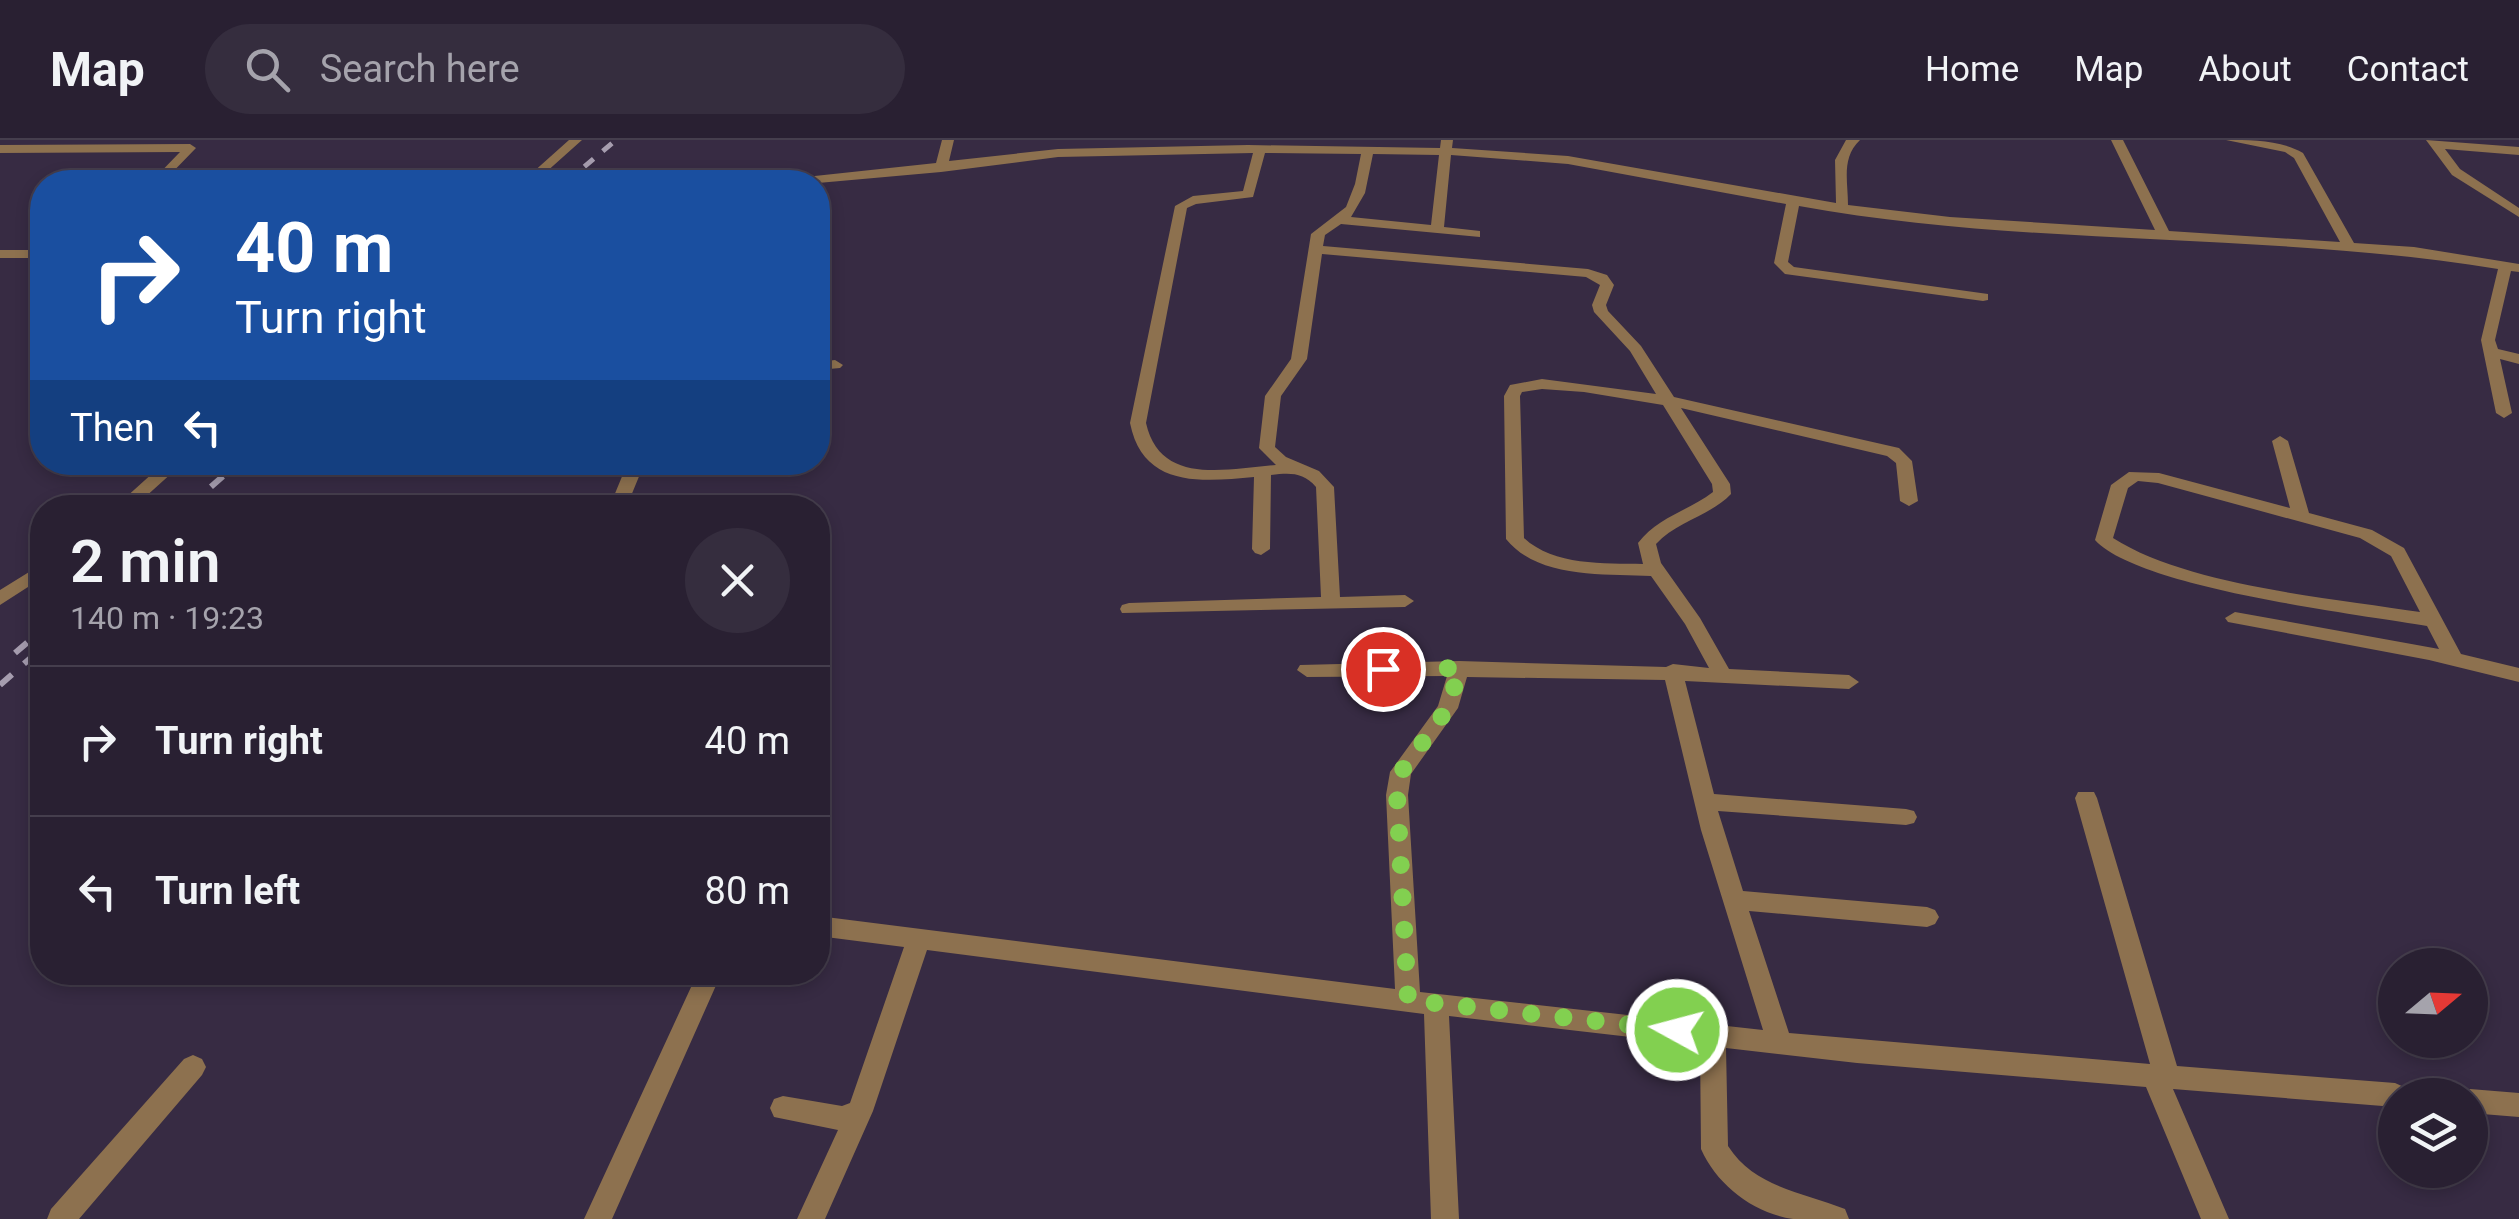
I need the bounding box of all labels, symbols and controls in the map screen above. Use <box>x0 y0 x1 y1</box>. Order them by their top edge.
search box <box>205 24 905 114</box>
text: Map <box>50 41 145 98</box>
icon: search <box>240 42 295 97</box>
text: Search here <box>320 47 520 91</box>
text: Home <box>1925 49 2019 90</box>
text: Map <box>2074 49 2143 90</box>
text: About <box>2198 49 2292 90</box>
text: Contact <box>2347 49 2469 90</box>
text: 40 m <box>235 207 393 289</box>
icon: right <box>70 210 200 340</box>
text: Turn right <box>235 291 427 344</box>
icon: left <box>175 400 230 455</box>
text: Then <box>70 406 155 450</box>
text: 2 min <box>70 526 220 597</box>
button: close <box>685 528 790 633</box>
text: 140 m · 19:23 <box>70 599 264 637</box>
pin <box>1341 627 1426 712</box>
icon: arrive <box>1356 642 1411 697</box>
icon: right <box>70 714 125 769</box>
text: Turn right <box>155 719 323 763</box>
text: 40 m <box>705 719 790 763</box>
icon: left <box>70 864 125 919</box>
text: Turn left <box>155 869 300 913</box>
text: 80 m <box>705 869 790 913</box>
north arrow <box>2378 948 2488 1058</box>
map controls <box>2378 948 2488 1188</box>
position arrow <box>1625 978 1729 1082</box>
button: layers <box>2378 1078 2488 1188</box>

